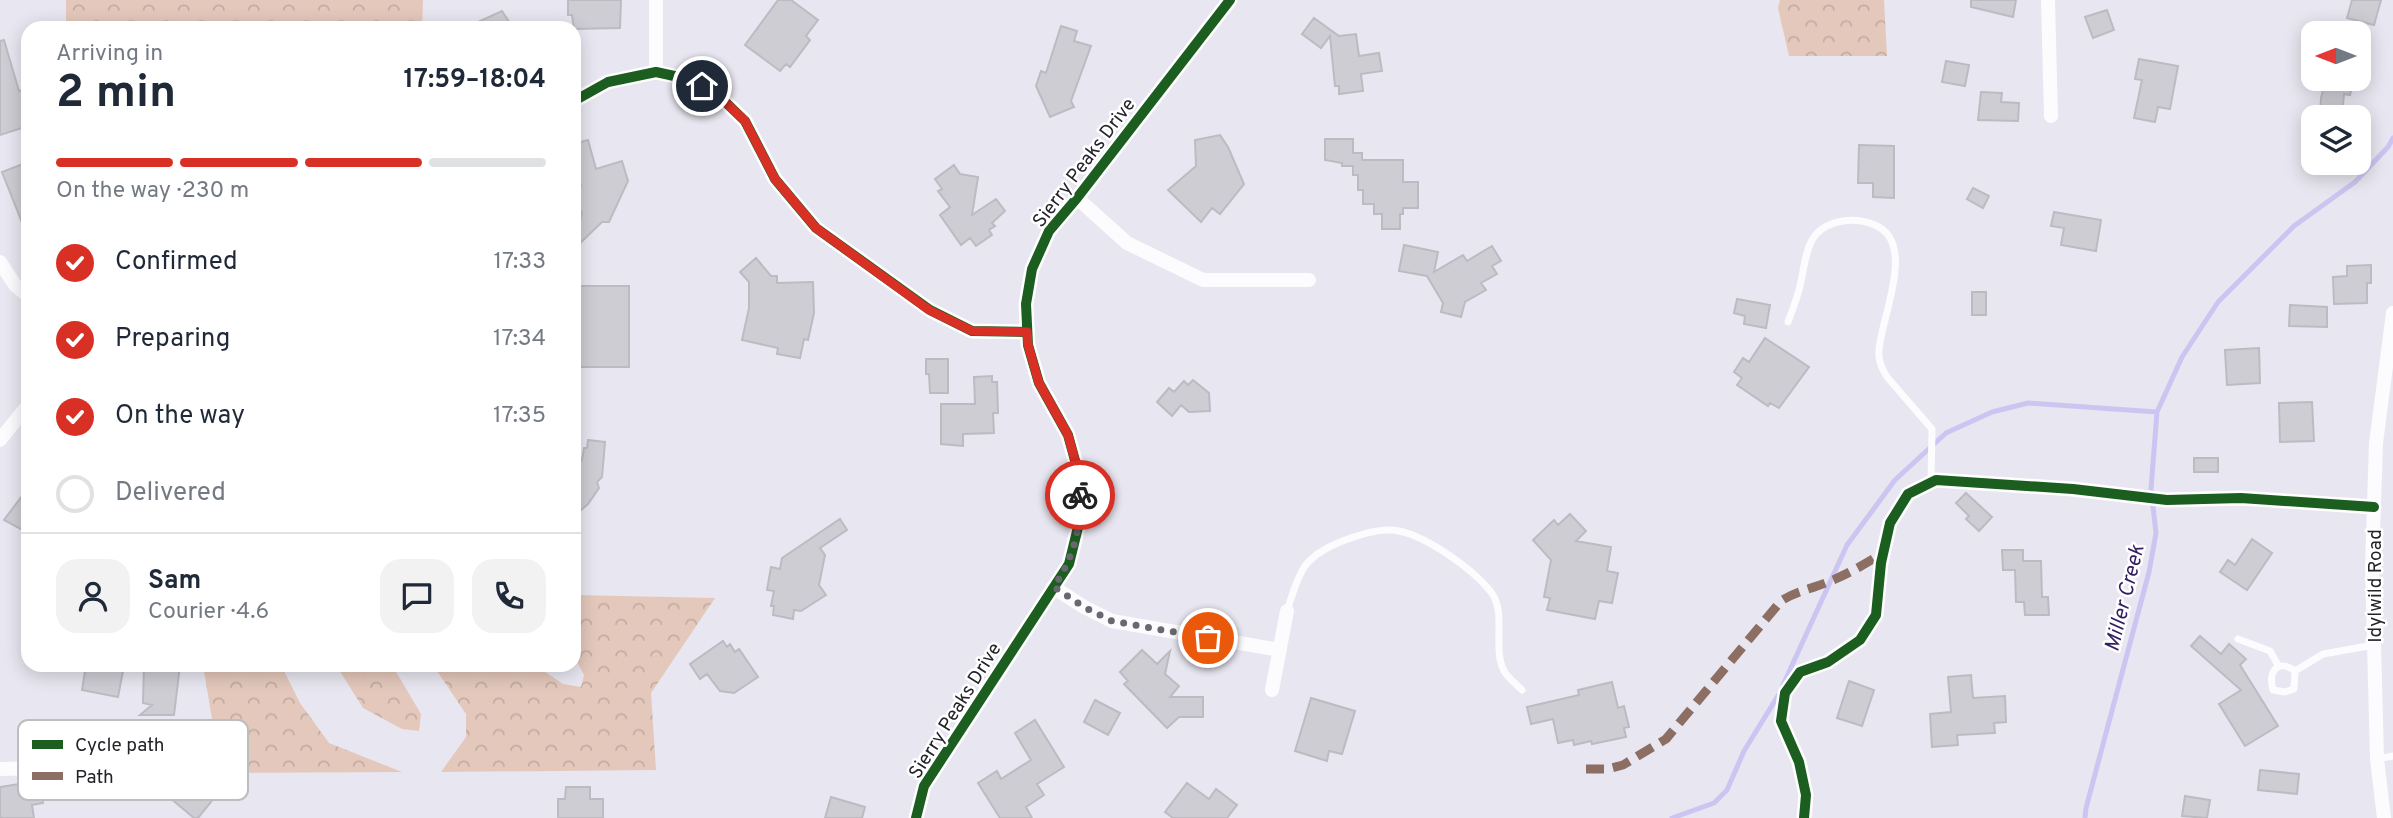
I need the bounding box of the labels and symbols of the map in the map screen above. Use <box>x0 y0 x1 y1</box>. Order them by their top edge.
north arrow <box>2301 21 2371 91</box>
pin <box>672 56 732 116</box>
street label: Sierry Peaks Drive <box>1028 94 1141 233</box>
courier <box>1045 460 1115 530</box>
street label: Idylwild Road <box>2364 529 2388 643</box>
water label: Miller Creek <box>2099 542 2152 654</box>
pin <box>1178 608 1238 668</box>
street label: Sierry Peaks Drive <box>904 638 1007 784</box>
legend <box>18 720 248 800</box>
text: Cycle path <box>75 734 164 758</box>
text: Path <box>75 766 114 790</box>

